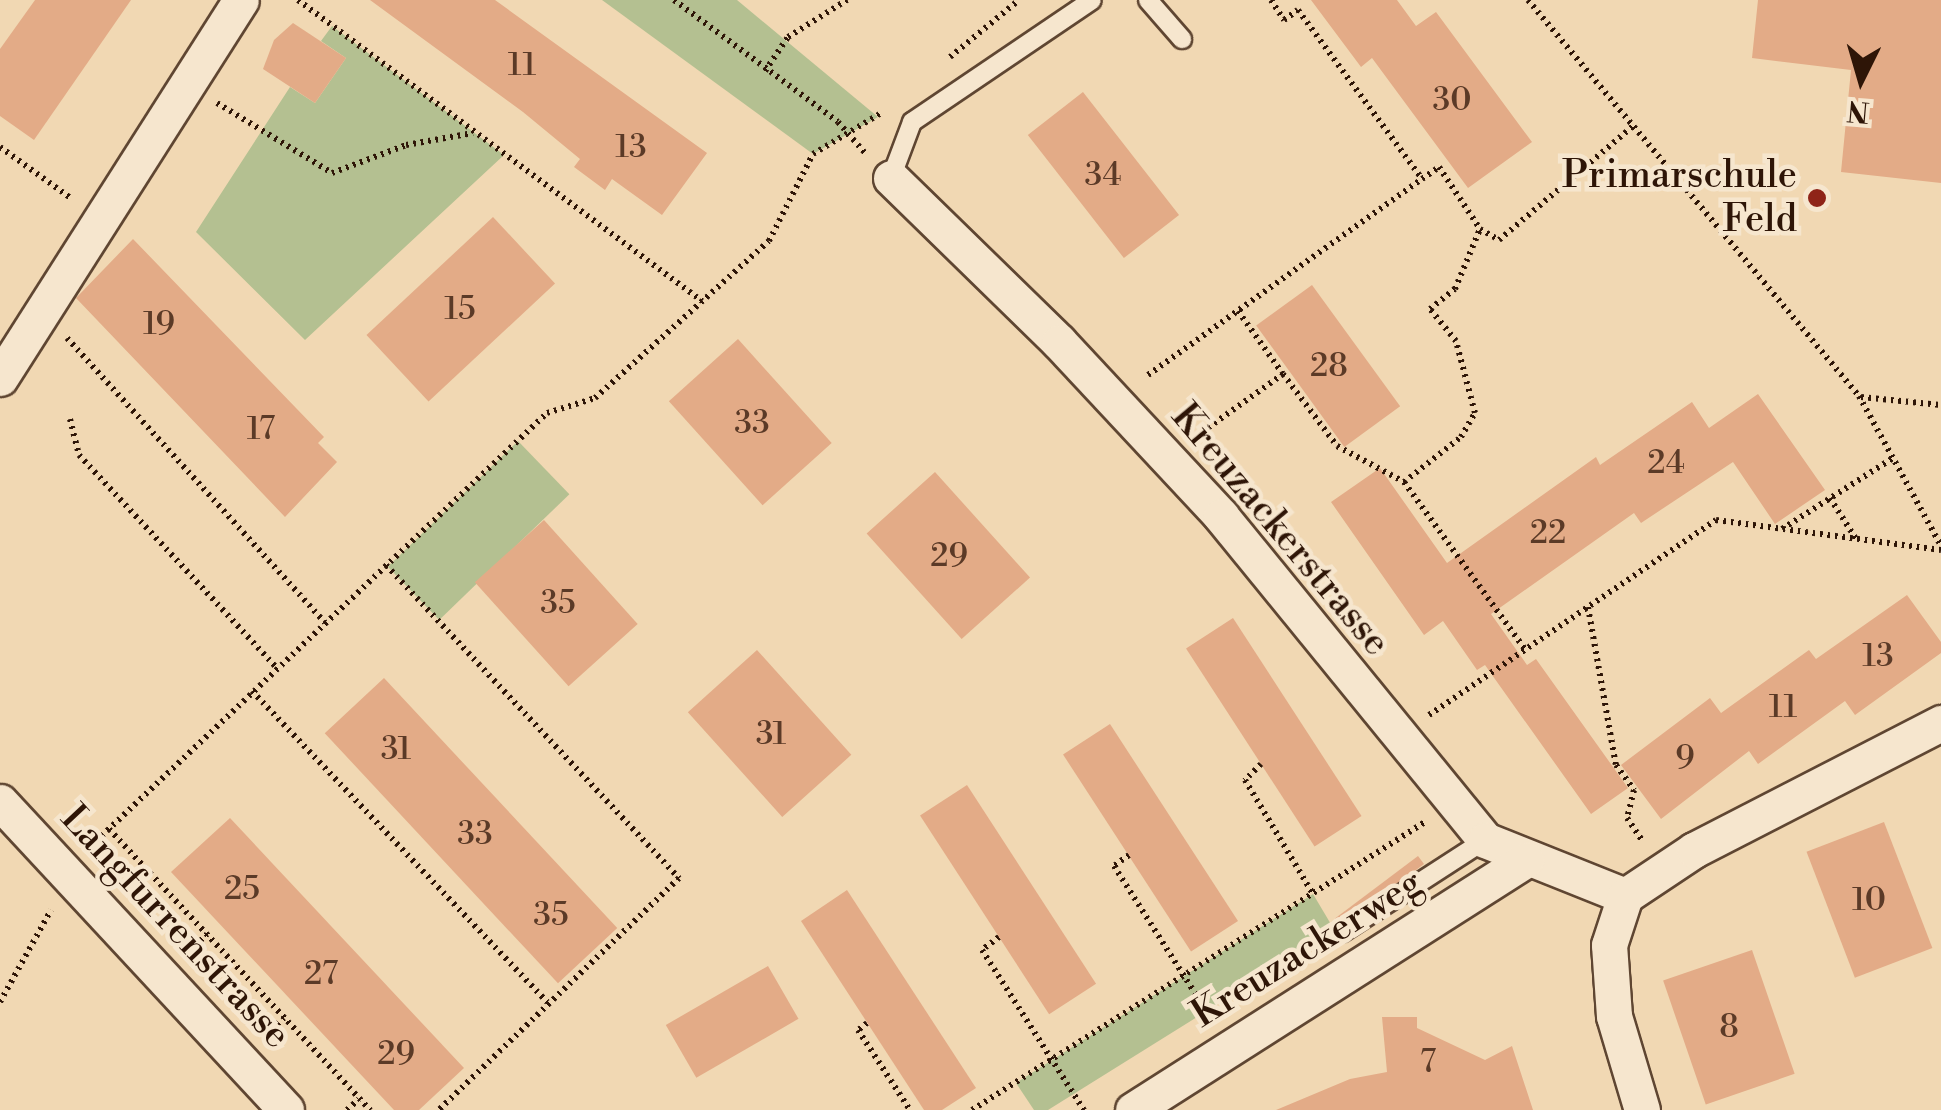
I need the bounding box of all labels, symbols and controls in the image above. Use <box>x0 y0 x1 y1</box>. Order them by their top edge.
north arrow <box>1811 30 1911 130</box>
house number: 11 <box>508 46 536 84</box>
house number: 30 <box>1433 81 1471 119</box>
text: N <box>1846 92 1871 129</box>
house number: 13 <box>615 128 647 166</box>
place label: Primarschule Feld <box>1562 153 1797 242</box>
house number: 34 <box>1084 156 1122 194</box>
marker: Primarschule Feld <box>1806 187 1828 209</box>
house number: 15 <box>444 290 476 328</box>
house number: 19 <box>143 305 175 343</box>
house number: 28 <box>1310 347 1348 385</box>
street label: Kreuzackerstrasse <box>1161 395 1399 665</box>
house number: 33 <box>734 404 770 442</box>
house number: 17 <box>247 410 275 448</box>
house number: 24 <box>1647 444 1685 482</box>
house number: 22 <box>1530 514 1566 552</box>
house number: 29 <box>930 537 968 575</box>
house number: 35 <box>540 584 576 622</box>
house number: 13 <box>1862 637 1894 675</box>
house number: 11 <box>1769 688 1797 726</box>
house number: 31 <box>756 715 786 753</box>
house number: 31 <box>381 730 411 768</box>
house number: 9 <box>1675 739 1695 777</box>
street label: Langfurrenstrasse <box>51 796 299 1058</box>
house number: 33 <box>457 815 493 853</box>
street label: Kreuzackerweg <box>1183 860 1431 1038</box>
house number: 25 <box>224 870 260 908</box>
house number: 10 <box>1852 881 1886 919</box>
house number: 35 <box>533 896 569 934</box>
house number: 27 <box>304 955 338 993</box>
house number: 8 <box>1719 1008 1739 1046</box>
house number: 29 <box>377 1035 415 1073</box>
house number: 7 <box>1420 1043 1436 1081</box>

